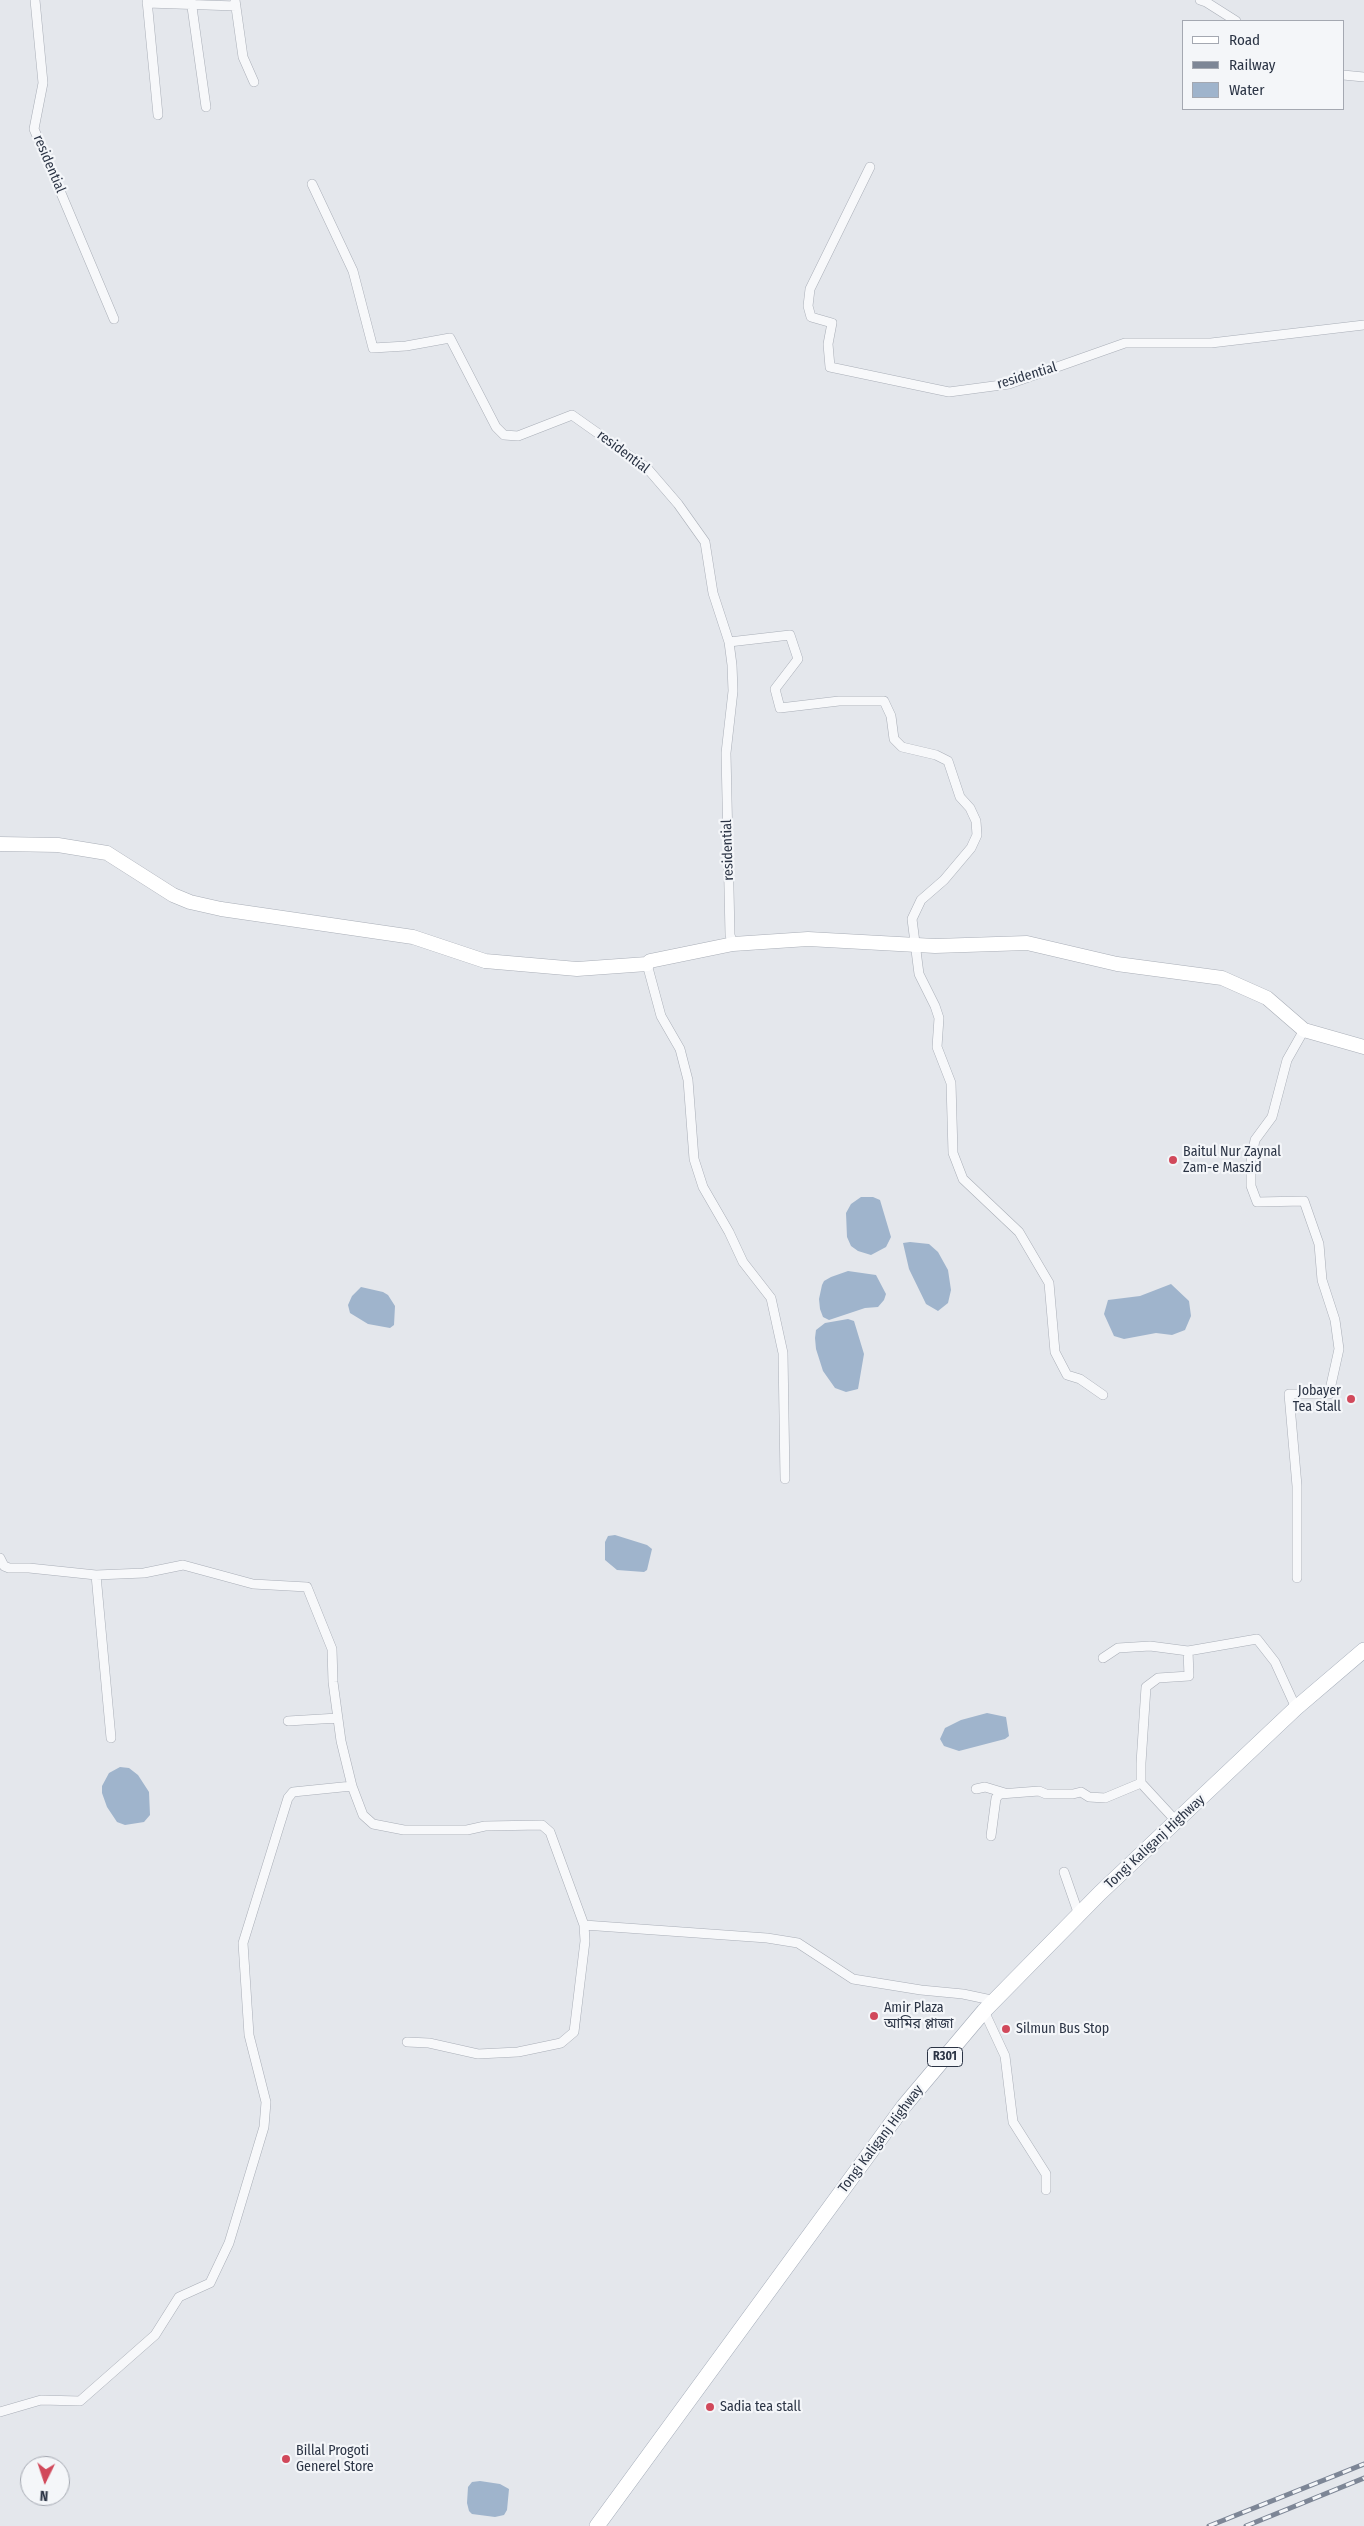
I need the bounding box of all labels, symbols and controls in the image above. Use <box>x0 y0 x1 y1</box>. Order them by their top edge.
legend <box>1182 20 1344 110</box>
text: Road <box>1229 31 1260 49</box>
text: Railway <box>1229 56 1276 74</box>
text: Water <box>1229 81 1264 99</box>
street label: residential <box>29 133 69 195</box>
street label: residential <box>995 359 1059 393</box>
street label: residential <box>593 427 653 477</box>
street label: residential <box>719 819 737 881</box>
place label: Baitul Nur Zaynal Zam-e Maszid <box>1183 1144 1281 1176</box>
marker: Baitul Nur Zaynal Zam-e Maszid <box>1167 1154 1179 1166</box>
place label: Jobayer Tea Stall <box>1293 1383 1341 1415</box>
marker: Jobayer Tea Stall <box>1345 1393 1357 1405</box>
street label: Tongi Kaliganj Highway <box>1102 1791 1208 1893</box>
place label: Amir Plaza আমির প্লাজা <box>884 2000 953 2032</box>
marker: Amir Plaza আমির প্লাজা <box>868 2010 880 2022</box>
place label: Silmun Bus Stop <box>1016 2021 1109 2037</box>
marker: Silmun Bus Stop <box>1000 2023 1012 2035</box>
road number: R301 <box>928 2048 962 2066</box>
street label: Tongi Kaliganj Highway <box>835 2082 927 2196</box>
place label: Sadia tea stall <box>720 2399 801 2415</box>
marker: Sadia tea stall <box>704 2401 716 2413</box>
place label: Billal Progoti Generel Store <box>296 2443 374 2476</box>
marker: Billal Progoti Generel Store <box>280 2453 292 2465</box>
north arrow <box>20 2456 70 2506</box>
text: N <box>39 2487 49 2504</box>

